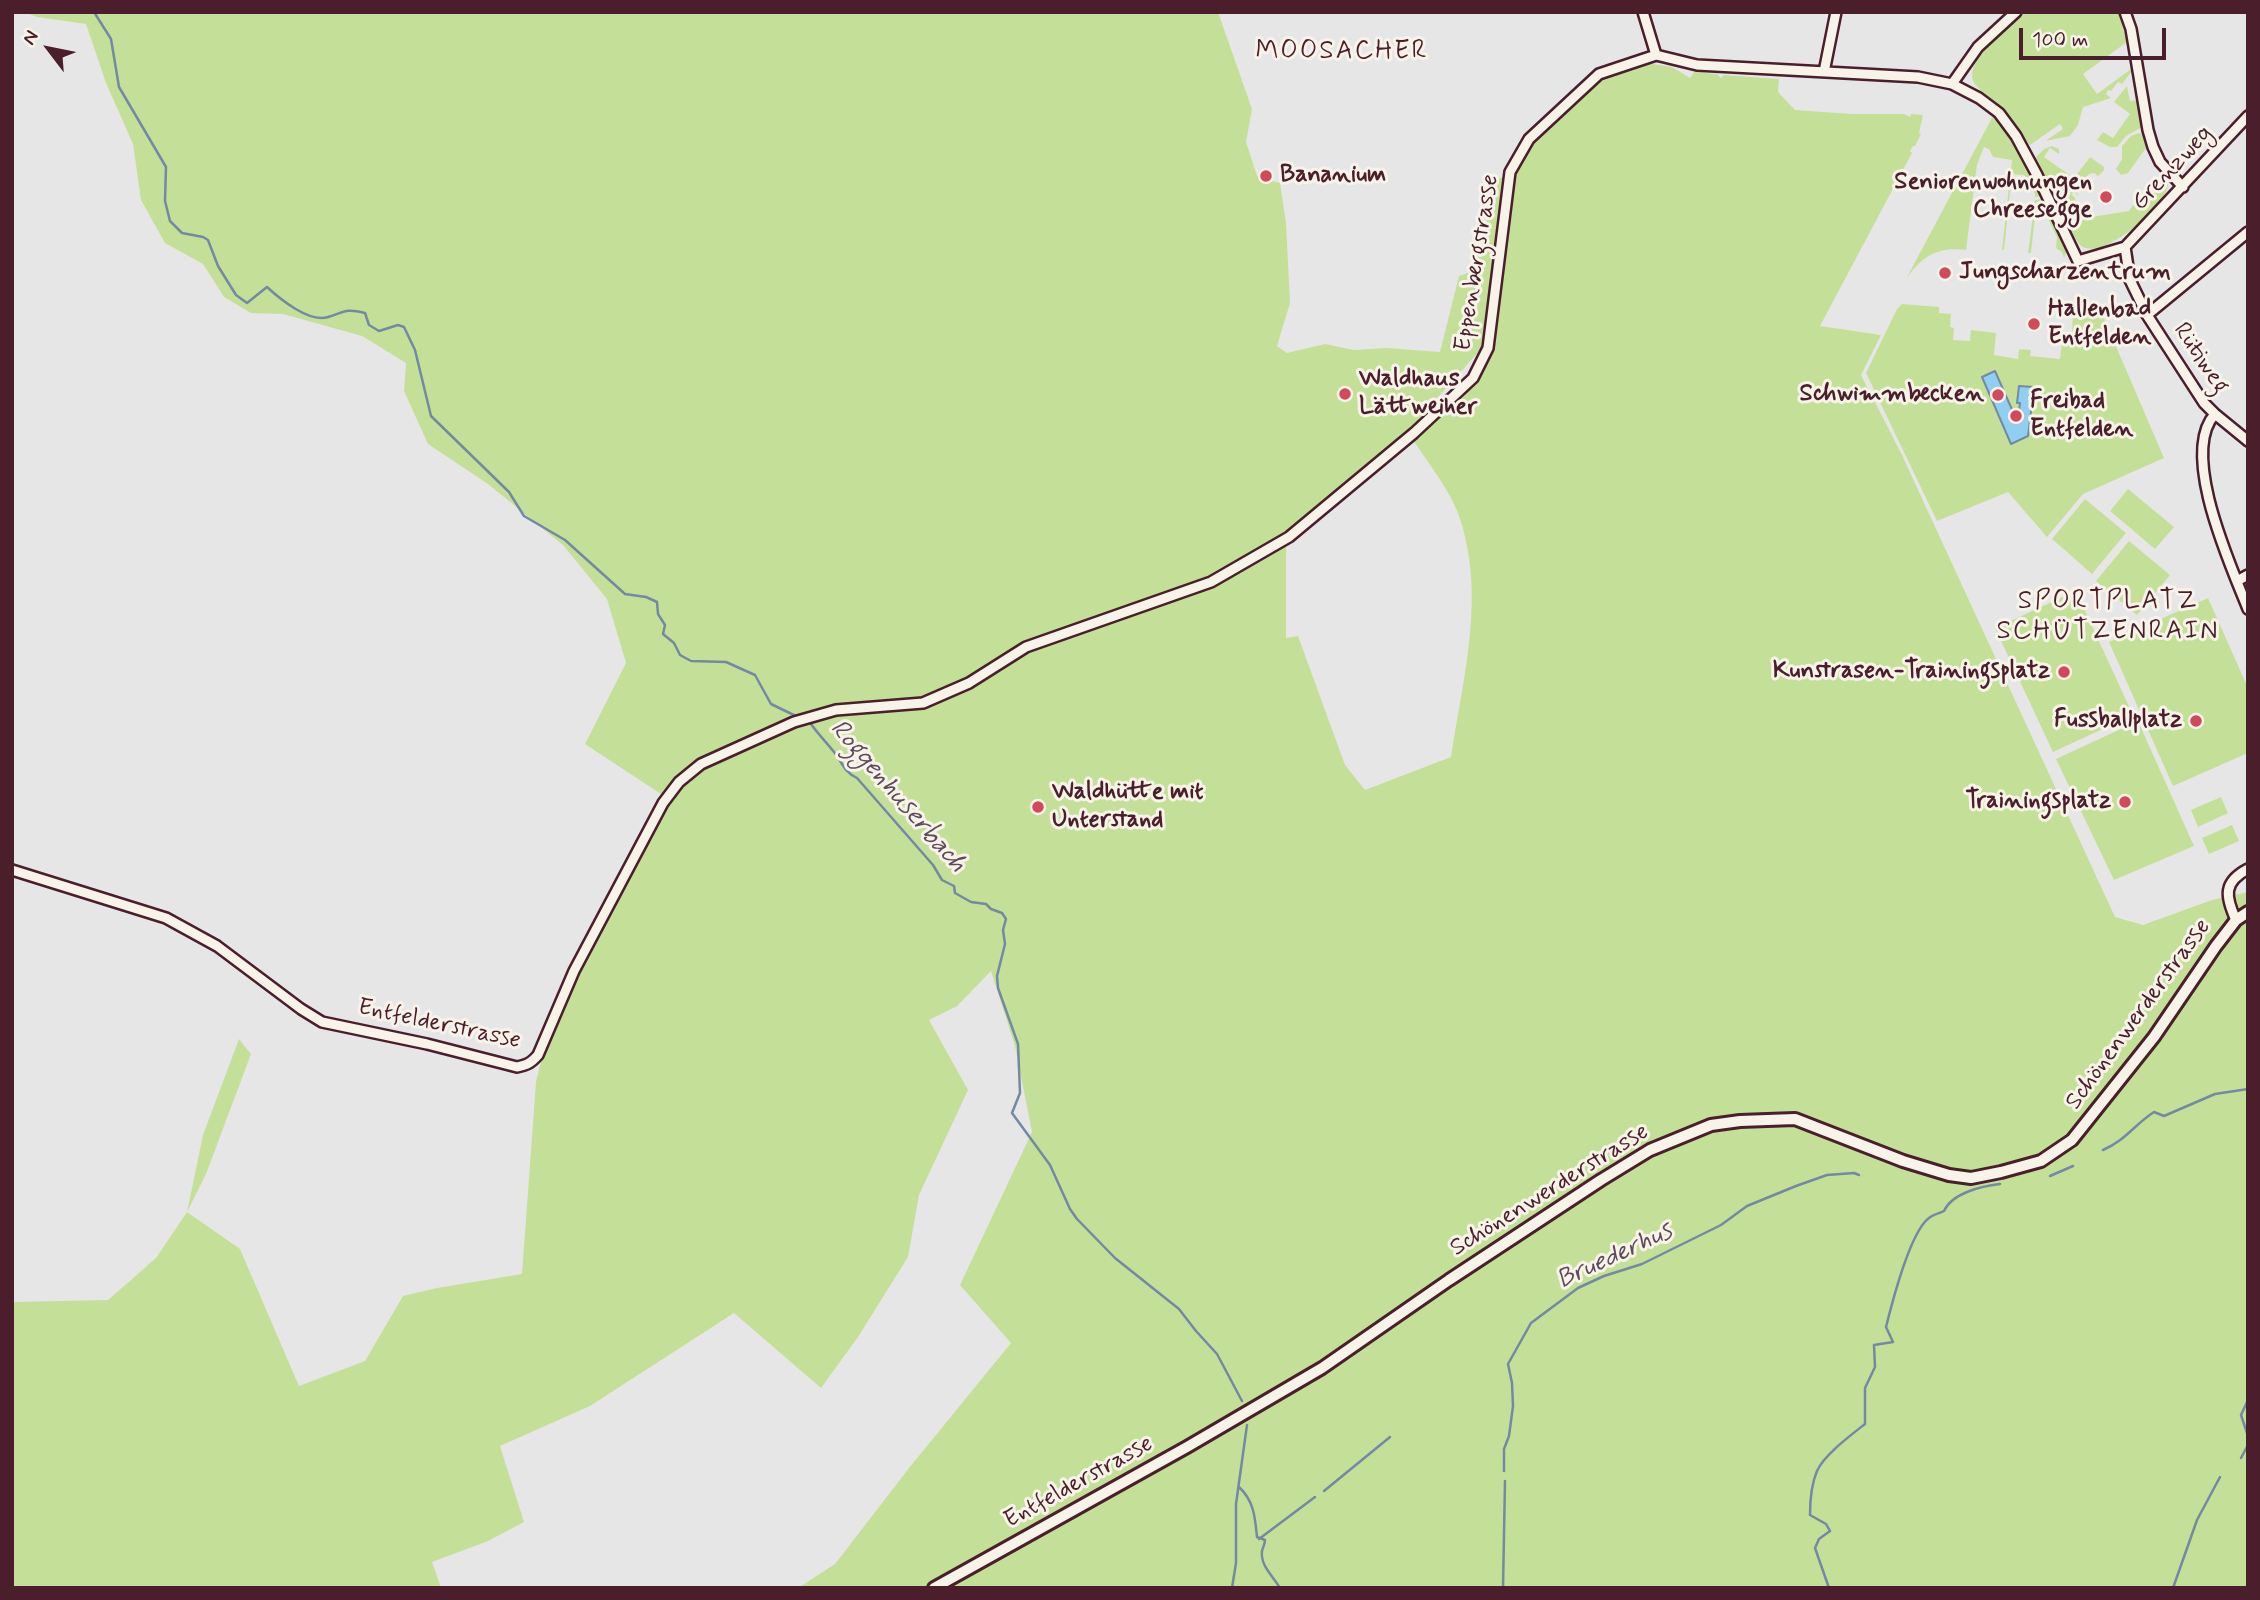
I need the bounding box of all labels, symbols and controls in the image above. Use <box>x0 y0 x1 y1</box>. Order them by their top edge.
north arrow <box>14 14 84 84</box>
scale bar <box>2022 14 2169 58</box>
text: N <box>17 26 45 50</box>
text: 100 m <box>2032 26 2088 54</box>
district label: MOOSACHER <box>1259 37 1425 69</box>
street label: Grenzweg <box>2126 121 2220 217</box>
place label: Bananium <box>1280 162 1386 190</box>
marker: Bananium <box>1258 168 1274 184</box>
place label: Seniorenwohnungen Chreesegge <box>1894 169 2092 225</box>
street label: Eppenbergstrasse <box>1450 173 1506 353</box>
marker: Seniorenwohnungen Chreesegge <box>2098 189 2114 205</box>
place label: Jungscharzentrum <box>1959 259 2171 287</box>
marker: Jungscharzentrum <box>1937 265 1953 281</box>
place label: Hallenbad Entfelden <box>2048 296 2151 352</box>
marker: Hallenbad Entfelden <box>2026 316 2042 332</box>
street label: Rütiweg <box>2166 318 2234 400</box>
place label: Waldhaus Lättweiher <box>1359 366 1477 422</box>
place label: Schwimmbecken <box>1800 381 1984 409</box>
marker: Waldhaus Lättweiher <box>1337 386 1353 402</box>
marker: Schwimmbecken <box>1990 387 2006 403</box>
place label: Freibad Entfelden <box>2030 388 2133 444</box>
marker: Freibad Entfelden <box>2008 408 2024 424</box>
district label: SPORTPLATZ SCHÜTZENRAIN <box>2004 587 2212 648</box>
place label: Kunstrasen-Trainingsplatz <box>1773 658 2050 686</box>
marker: Kunstrasen-Trainingsplatz <box>2056 664 2072 680</box>
place label: Fussballplatz <box>2054 707 2182 735</box>
marker: Fussballplatz <box>2188 713 2204 729</box>
water label: Roggenhuserbach <box>822 714 972 880</box>
place label: Waldhütte mit Unterstand <box>1052 779 1204 835</box>
place label: Trainingsplatz <box>1966 788 2111 816</box>
marker: Trainingsplatz <box>2117 794 2133 810</box>
marker: Waldhütte mit Unterstand <box>1030 799 1046 815</box>
street label: Schönenwerderstrasse <box>2060 914 2218 1116</box>
street label: Entfelderstrasse <box>355 994 523 1056</box>
street label: Schönenwerderstrasse <box>1445 1118 1655 1264</box>
water label: Bruederhus <box>1552 1217 1678 1297</box>
street label: Entfelderstrasse <box>1000 1430 1158 1536</box>

